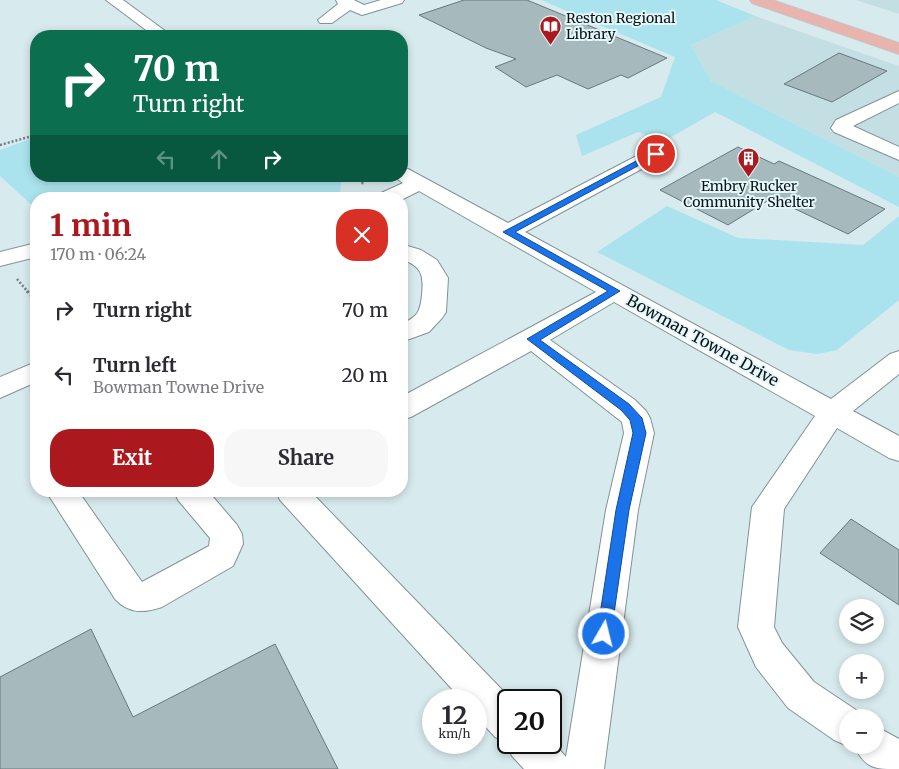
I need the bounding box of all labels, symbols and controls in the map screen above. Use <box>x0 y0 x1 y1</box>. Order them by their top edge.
place label: Reston Regional Library <box>566 9 676 43</box>
library icon: Reston Regional Library <box>538 14 562 45</box>
text: 70 m <box>133 47 220 91</box>
icon: right <box>50 50 115 115</box>
text: Turn right <box>133 90 244 118</box>
pin <box>635 133 677 175</box>
icon: arrive <box>642 140 670 168</box>
icon: left <box>152 145 180 173</box>
icon: ahead <box>205 145 233 173</box>
icon: right <box>258 145 286 173</box>
building icon: Embry Rucker Community Shelter <box>737 146 761 177</box>
place label: Embry Rucker Community Shelter <box>683 177 815 211</box>
text: 1 min <box>50 206 132 244</box>
button: close <box>336 209 388 261</box>
text: 170 m · 06:24 <box>50 244 146 264</box>
street label: Bowman Towne Drive <box>623 290 783 390</box>
icon: right <box>50 296 78 324</box>
text: Turn right <box>93 298 192 322</box>
text: 70 m <box>342 298 388 322</box>
text: Turn left <box>93 353 177 377</box>
icon: left <box>50 361 78 389</box>
text: 20 m <box>341 363 388 387</box>
text: Bowman Towne Drive <box>93 377 264 397</box>
button: Exit <box>50 429 214 487</box>
button: Share <box>224 429 388 487</box>
map controls <box>839 599 884 754</box>
button: layers <box>839 599 884 644</box>
position arrow <box>577 607 629 659</box>
button: + <box>839 654 884 699</box>
speed limit sign: 20 <box>497 689 562 754</box>
text: 12 <box>441 699 468 731</box>
button: − <box>839 709 884 754</box>
text: km/h <box>439 726 470 741</box>

